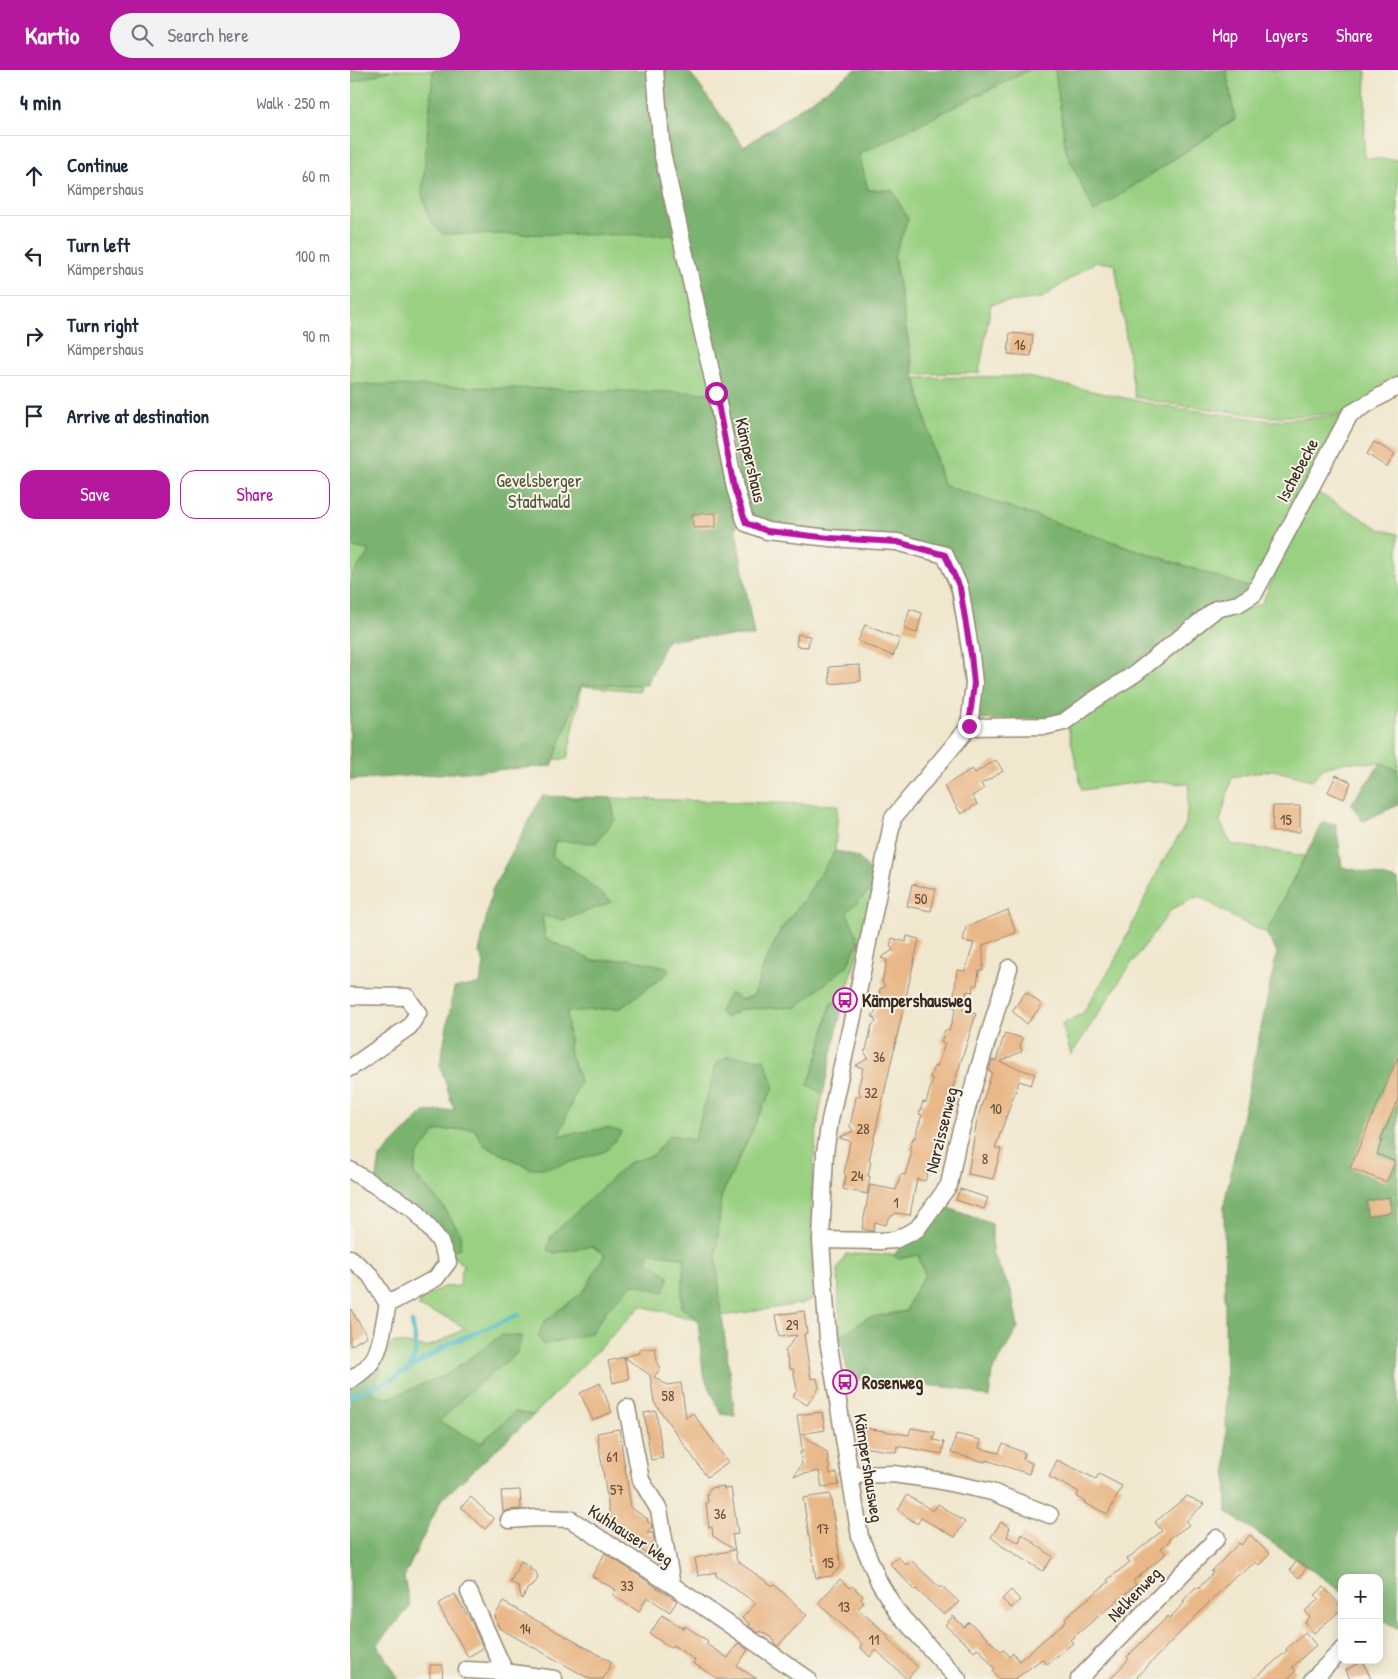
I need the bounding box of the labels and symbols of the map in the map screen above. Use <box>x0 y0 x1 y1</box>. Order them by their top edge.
house number: 16 <box>1014 334 1026 355</box>
route start <box>705 382 728 405</box>
street label: Kämpershaus <box>729 415 773 505</box>
street label: Ischebecke <box>1270 434 1324 506</box>
park label: Gevelsberger Stadtwald <box>496 468 582 514</box>
route end <box>958 715 981 738</box>
house number: 15 <box>1280 809 1293 830</box>
house number: 50 <box>914 888 928 909</box>
bus stop icon: Kämpershausweg <box>832 987 858 1013</box>
place label: Kämpershausweg <box>862 988 972 1014</box>
house number: 36 <box>873 1046 885 1067</box>
house number: 32 <box>864 1082 878 1103</box>
street label: Narzissenweg <box>918 1084 964 1176</box>
house number: 10 <box>990 1098 1002 1119</box>
house number: 28 <box>856 1118 870 1139</box>
house number: 8 <box>982 1148 988 1169</box>
house number: 24 <box>851 1165 864 1186</box>
house number: 1 <box>893 1192 899 1213</box>
house number: 29 <box>786 1314 799 1335</box>
bus stop icon: Rosenweg <box>832 1369 858 1395</box>
place label: Rosenweg <box>862 1370 923 1396</box>
house number: 58 <box>662 1385 674 1406</box>
street label: Kämpershausweg <box>848 1412 890 1524</box>
house number: 61 <box>606 1446 618 1467</box>
house number: 57 <box>610 1479 624 1500</box>
street label: Kuhhauser Weg <box>583 1498 679 1572</box>
house number: 36 <box>714 1503 726 1524</box>
house number: 17 <box>817 1518 829 1539</box>
house number: 15 <box>822 1552 835 1573</box>
street label: Nelkenweg <box>1101 1561 1167 1627</box>
house number: 33 <box>620 1575 634 1596</box>
house number: 13 <box>838 1596 850 1617</box>
house number: 14 <box>519 1618 531 1639</box>
house number: 11 <box>869 1629 879 1650</box>

